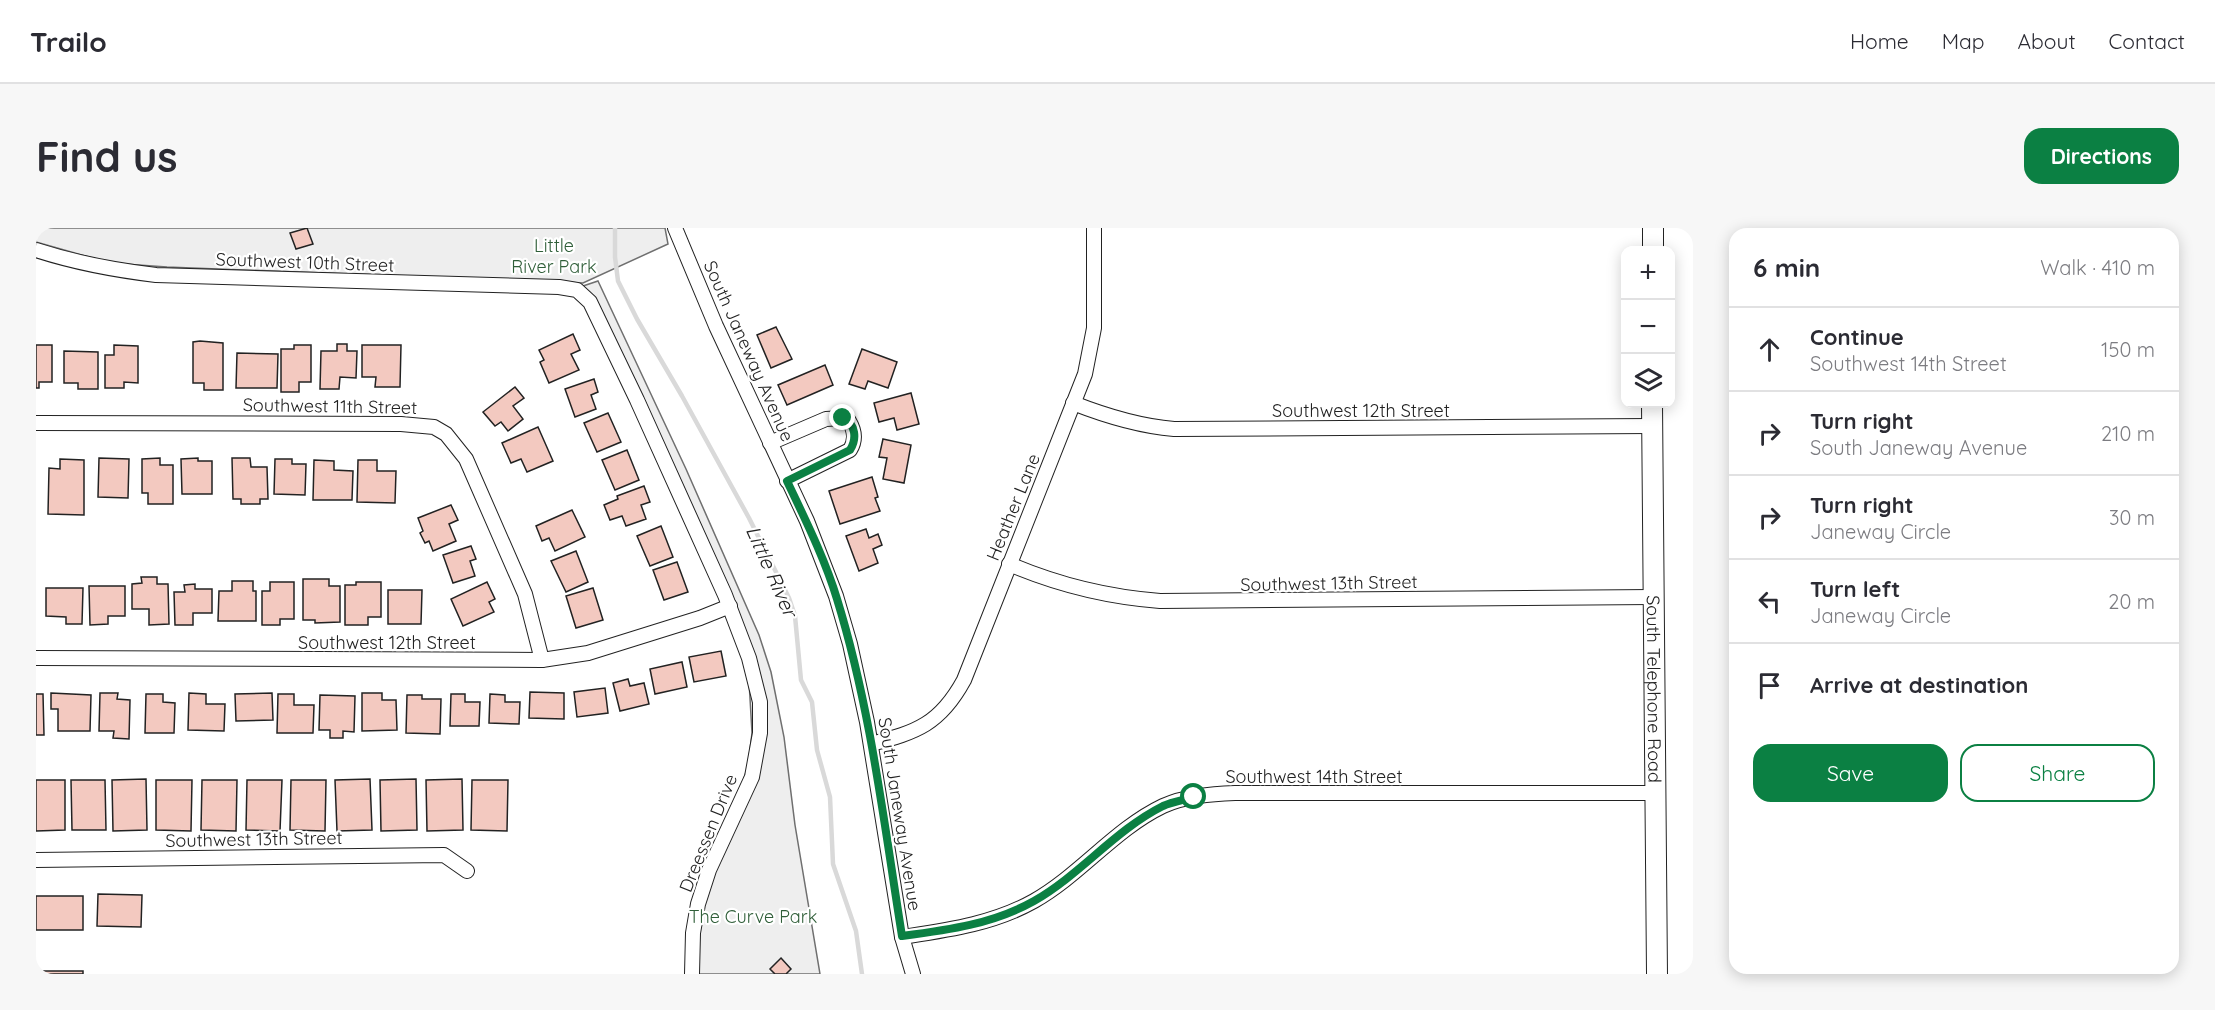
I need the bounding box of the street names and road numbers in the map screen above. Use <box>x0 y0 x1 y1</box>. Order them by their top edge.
street label: Southwest 10th Street <box>215 247 395 277</box>
street label: South Janeway Avenue <box>699 257 799 445</box>
street label: Southwest 11th Street <box>243 393 417 419</box>
street label: Southwest 12th Street <box>1272 399 1450 422</box>
street label: Heather Lane <box>981 450 1045 564</box>
street label: Southwest 13th Street <box>1240 570 1418 596</box>
street label: South Telephone Road <box>1642 595 1667 783</box>
street label: Southwest 12th Street <box>298 631 476 654</box>
street label: South Janeway Avenue <box>873 716 927 912</box>
street label: Southwest 14th Street <box>1225 765 1403 788</box>
street label: Dreessen Drive <box>674 771 742 895</box>
street label: Southwest 13th Street <box>165 826 343 852</box>

